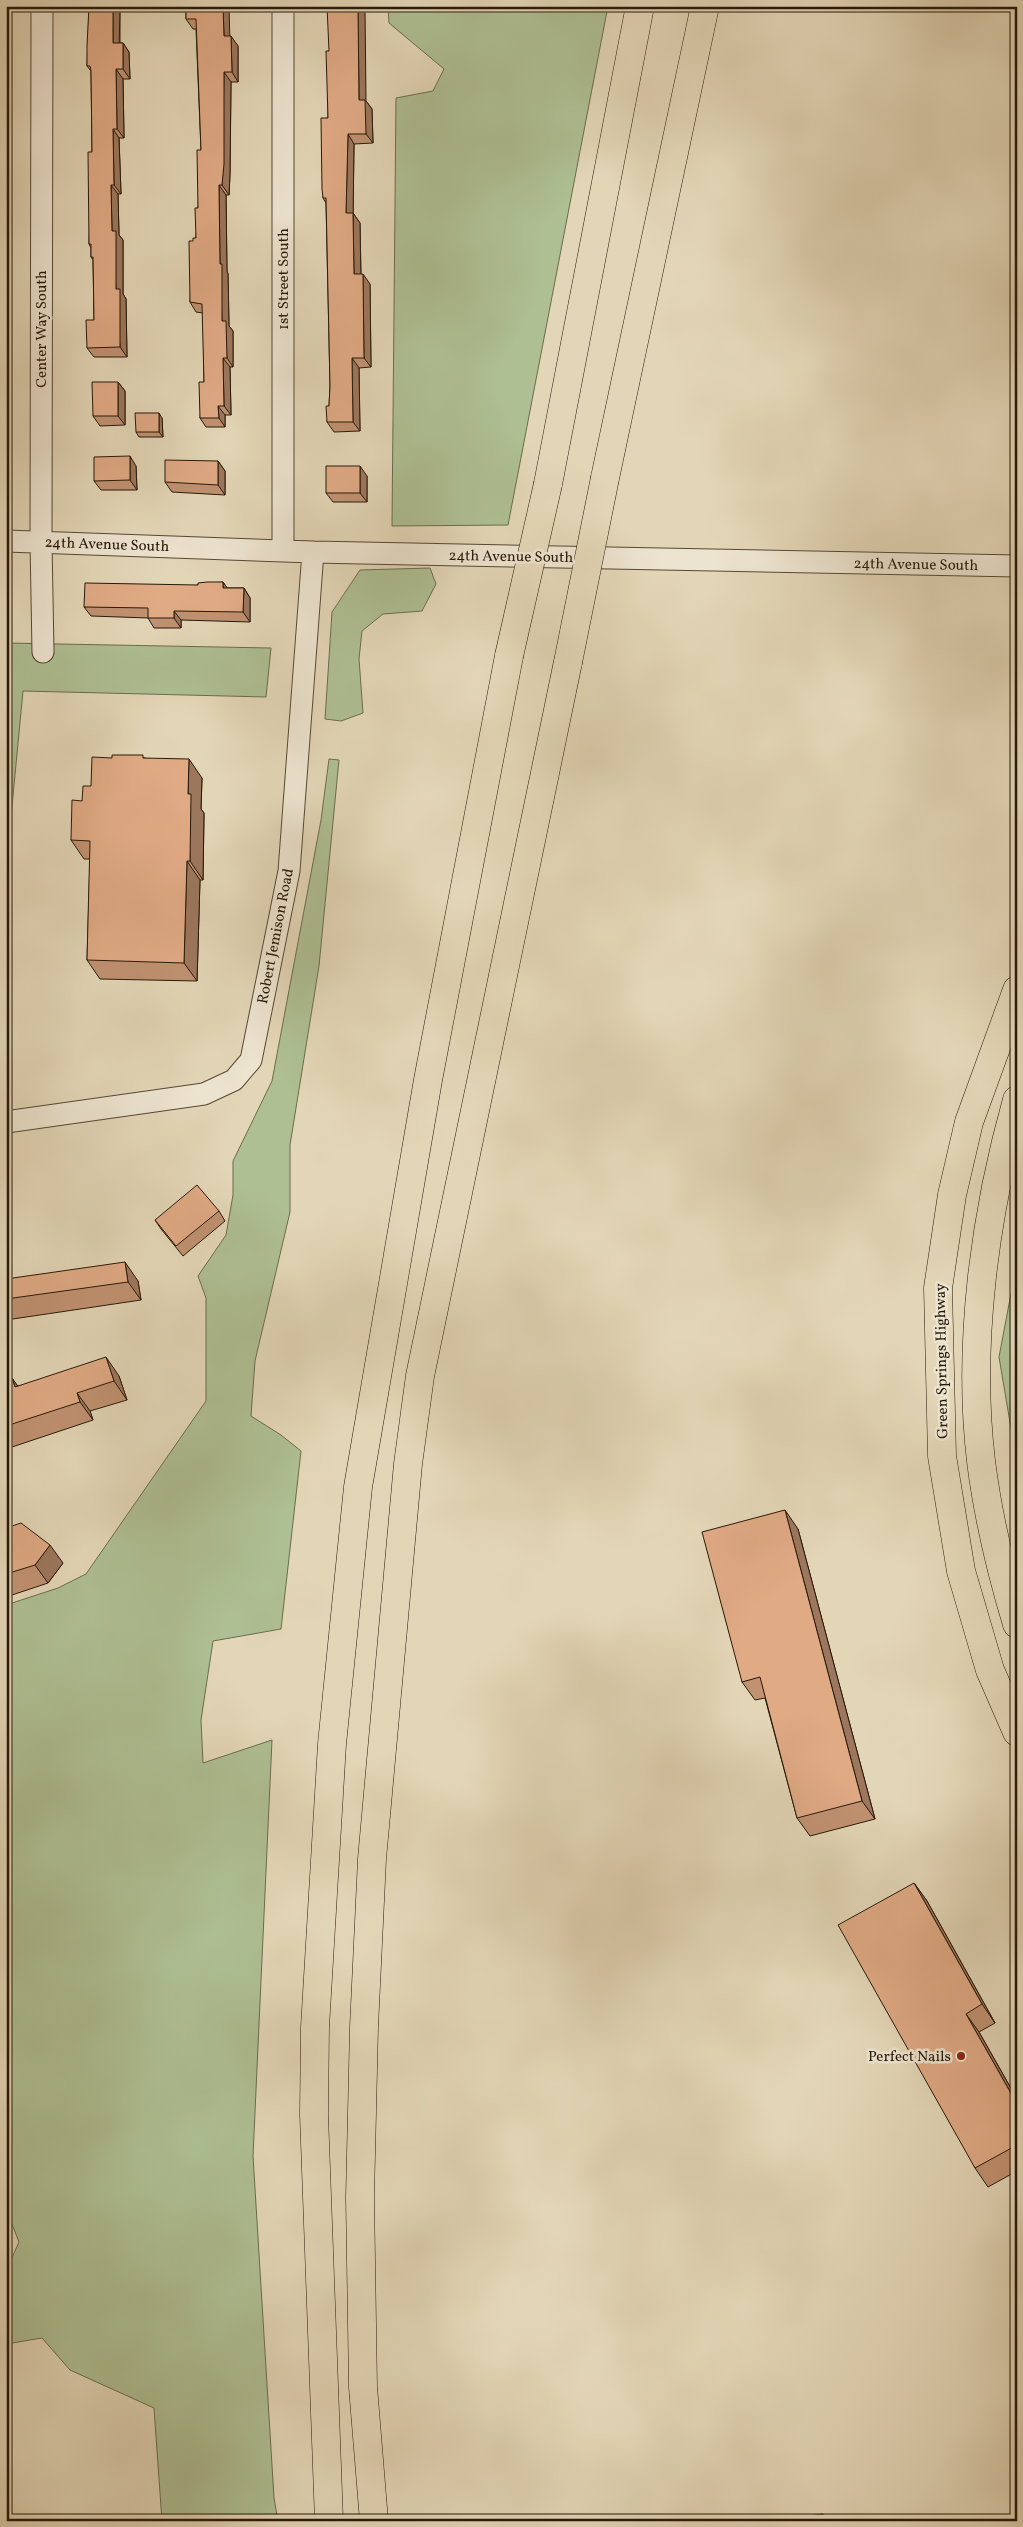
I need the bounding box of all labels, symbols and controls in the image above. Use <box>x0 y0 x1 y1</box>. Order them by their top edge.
street label: 1st Street South <box>274 228 295 330</box>
street label: Center Way South <box>32 270 53 388</box>
street label: 24th Avenue South <box>44 533 170 558</box>
street label: 24th Avenue South <box>448 546 574 569</box>
street label: 24th Avenue South <box>853 554 979 577</box>
street label: Robert Jemison Road <box>253 867 300 1006</box>
street label: Green Springs Highway <box>931 1283 954 1439</box>
place label: Perfect Nails <box>868 2047 951 2068</box>
marker: Perfect Nails <box>955 2050 967 2062</box>

